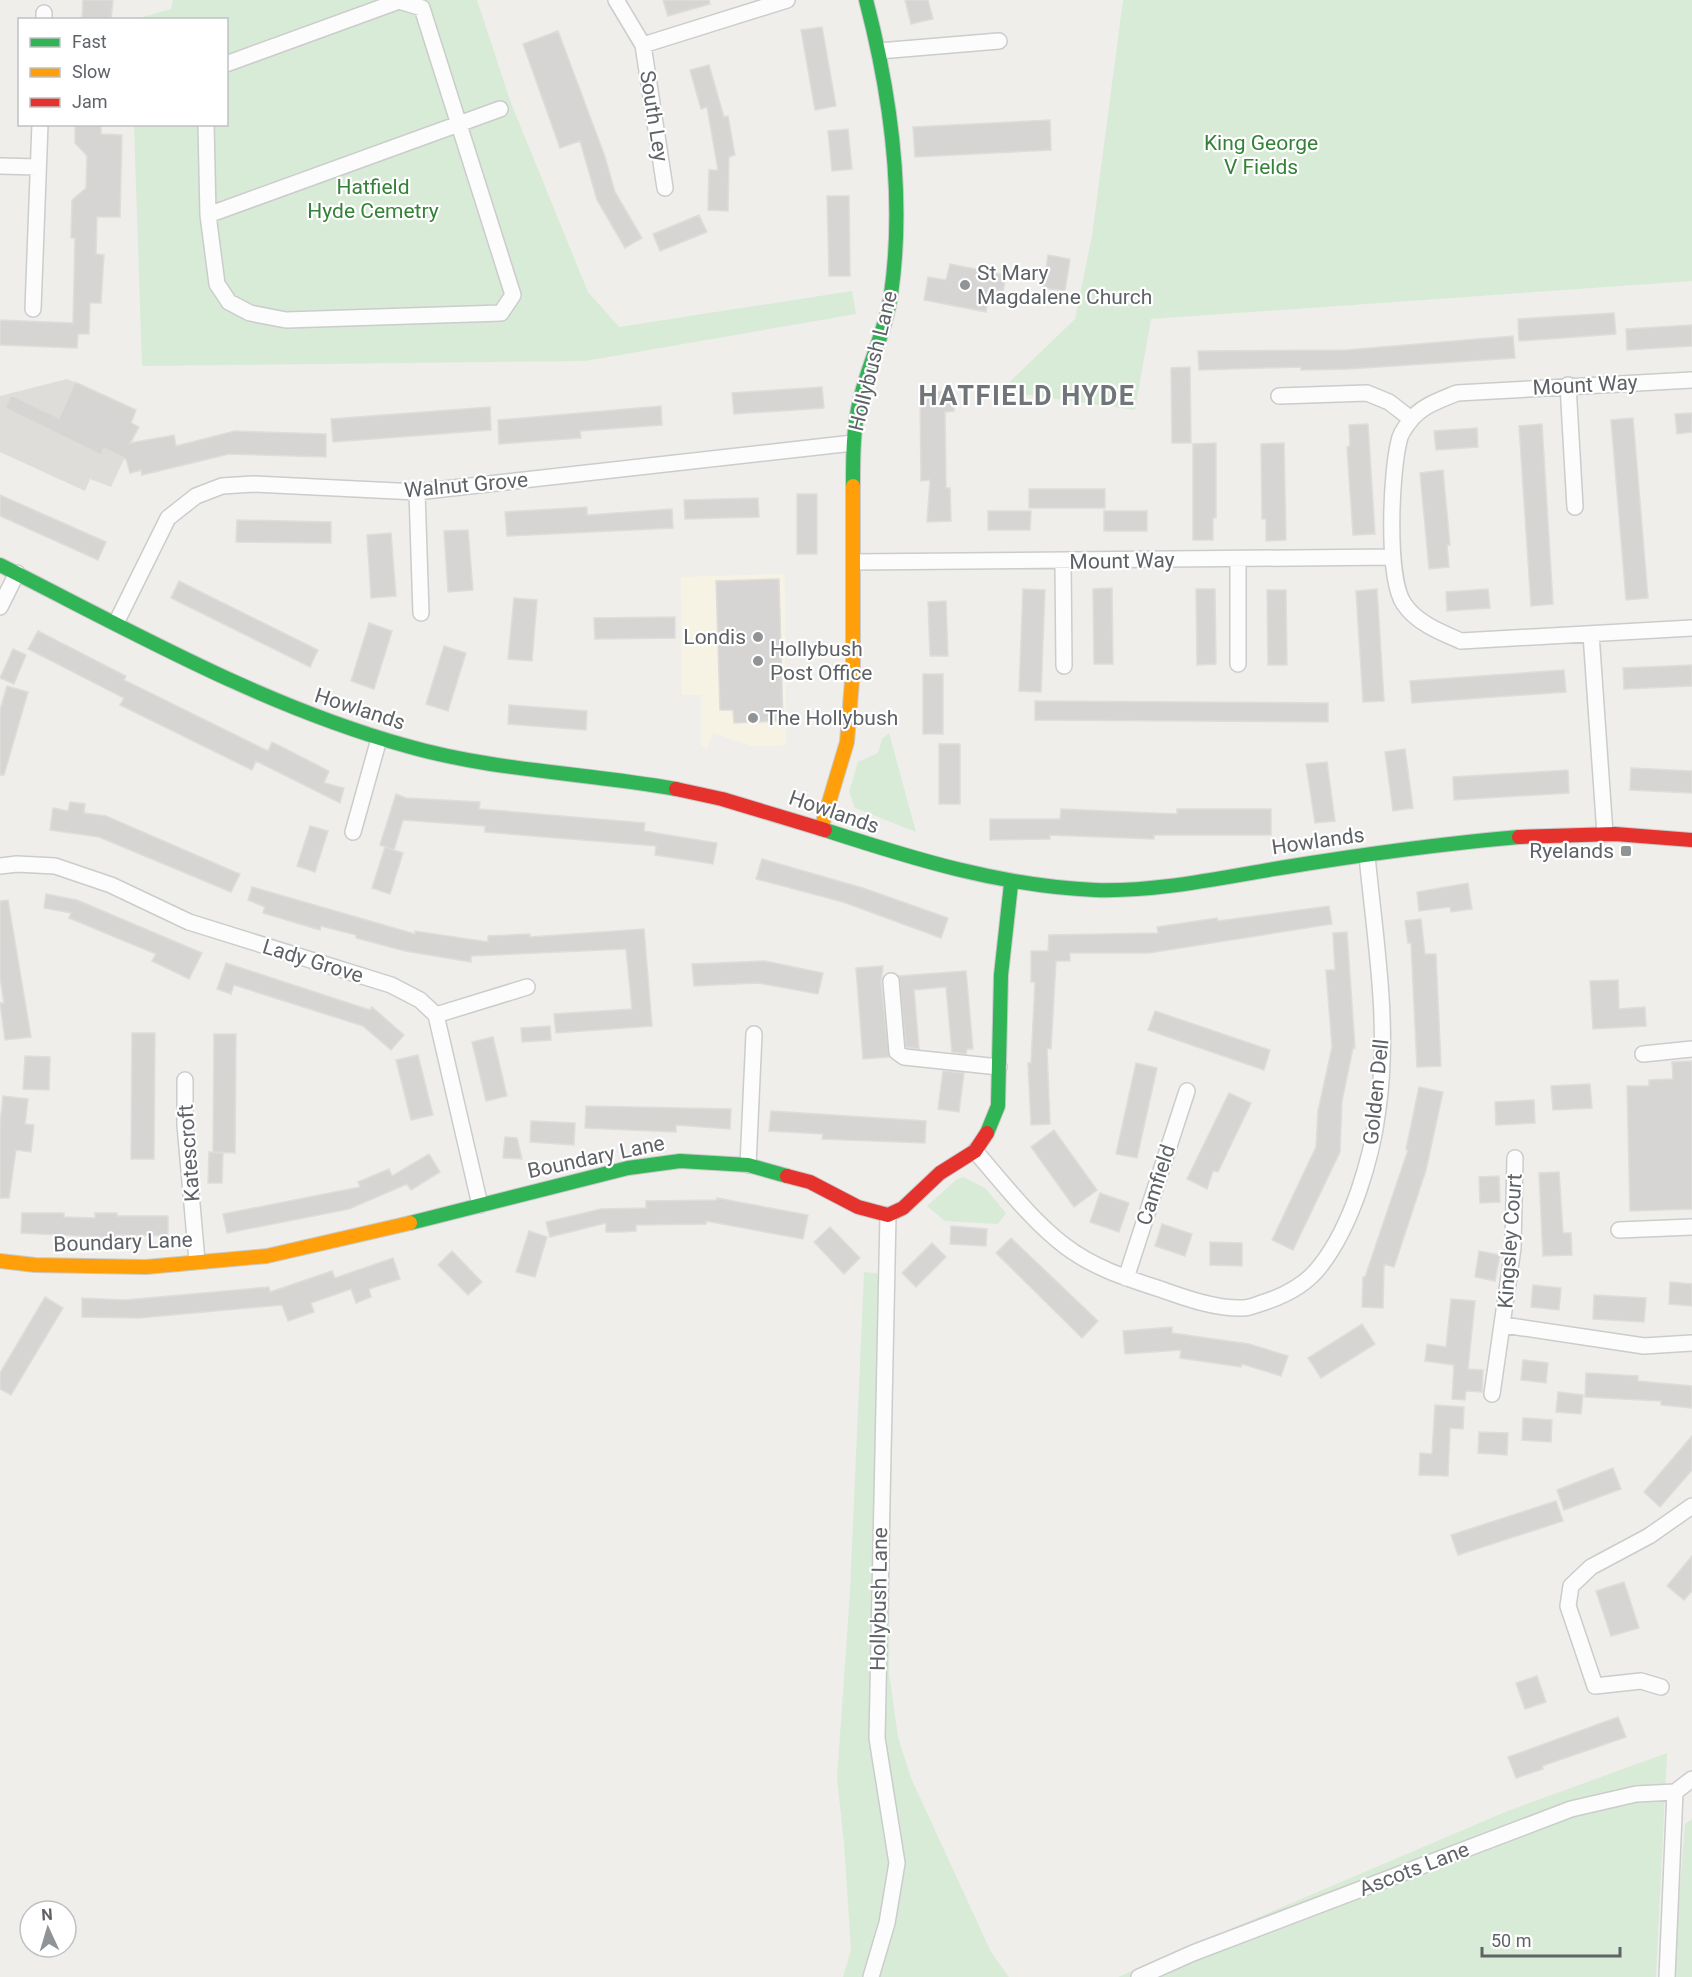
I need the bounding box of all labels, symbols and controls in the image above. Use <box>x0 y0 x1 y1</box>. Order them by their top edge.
legend <box>18 18 228 126</box>
text: Fast <box>72 31 107 52</box>
text: Slow <box>72 61 111 82</box>
street label: South Ley <box>635 69 673 163</box>
text: Jam <box>72 91 108 112</box>
park label: King George V Fields <box>1204 131 1318 179</box>
park label: Hatfield Hyde Cemetry <box>307 175 439 223</box>
place label: St Mary Magdalene Church <box>977 261 1152 309</box>
marker: St Mary Magdalene Church <box>958 278 972 292</box>
street label: Hollybush Lane <box>844 288 902 434</box>
street label: Mount Way <box>1532 370 1638 400</box>
district label: HATFIELD HYDE <box>919 380 1135 412</box>
street label: Walnut Grove <box>403 468 529 502</box>
street label: Mount Way <box>1069 548 1175 574</box>
place label: Londis <box>683 625 746 649</box>
marker: Londis <box>751 630 765 644</box>
place label: Hollybush Post Office <box>770 637 873 685</box>
marker: Hollybush Post Office <box>751 654 765 668</box>
street label: Howlands <box>312 683 408 735</box>
place label: The Hollybush <box>765 706 898 730</box>
marker: The Hollybush <box>746 711 760 725</box>
street label: Howlands <box>786 785 882 839</box>
street label: Howlands <box>1270 823 1366 859</box>
place label: Ryelands <box>1529 839 1614 863</box>
marker: Ryelands <box>1619 844 1633 858</box>
street label: Lady Grove <box>260 934 366 988</box>
street label: Golden Dell <box>1359 1038 1393 1146</box>
street label: Katescroft <box>174 1103 204 1202</box>
street label: Boundary Lane <box>525 1131 667 1183</box>
street label: Camfield <box>1132 1142 1180 1228</box>
street label: Kingsley Court <box>1493 1172 1527 1309</box>
street label: Boundary Lane <box>53 1228 193 1256</box>
street label: Hollybush Lane <box>866 1527 892 1671</box>
street label: Ascots Lane <box>1356 1837 1472 1901</box>
north arrow <box>18 1899 78 1959</box>
text: N <box>41 1905 53 1924</box>
scale bar <box>1482 1920 1620 1958</box>
text: 50 m <box>1491 1930 1531 1951</box>

